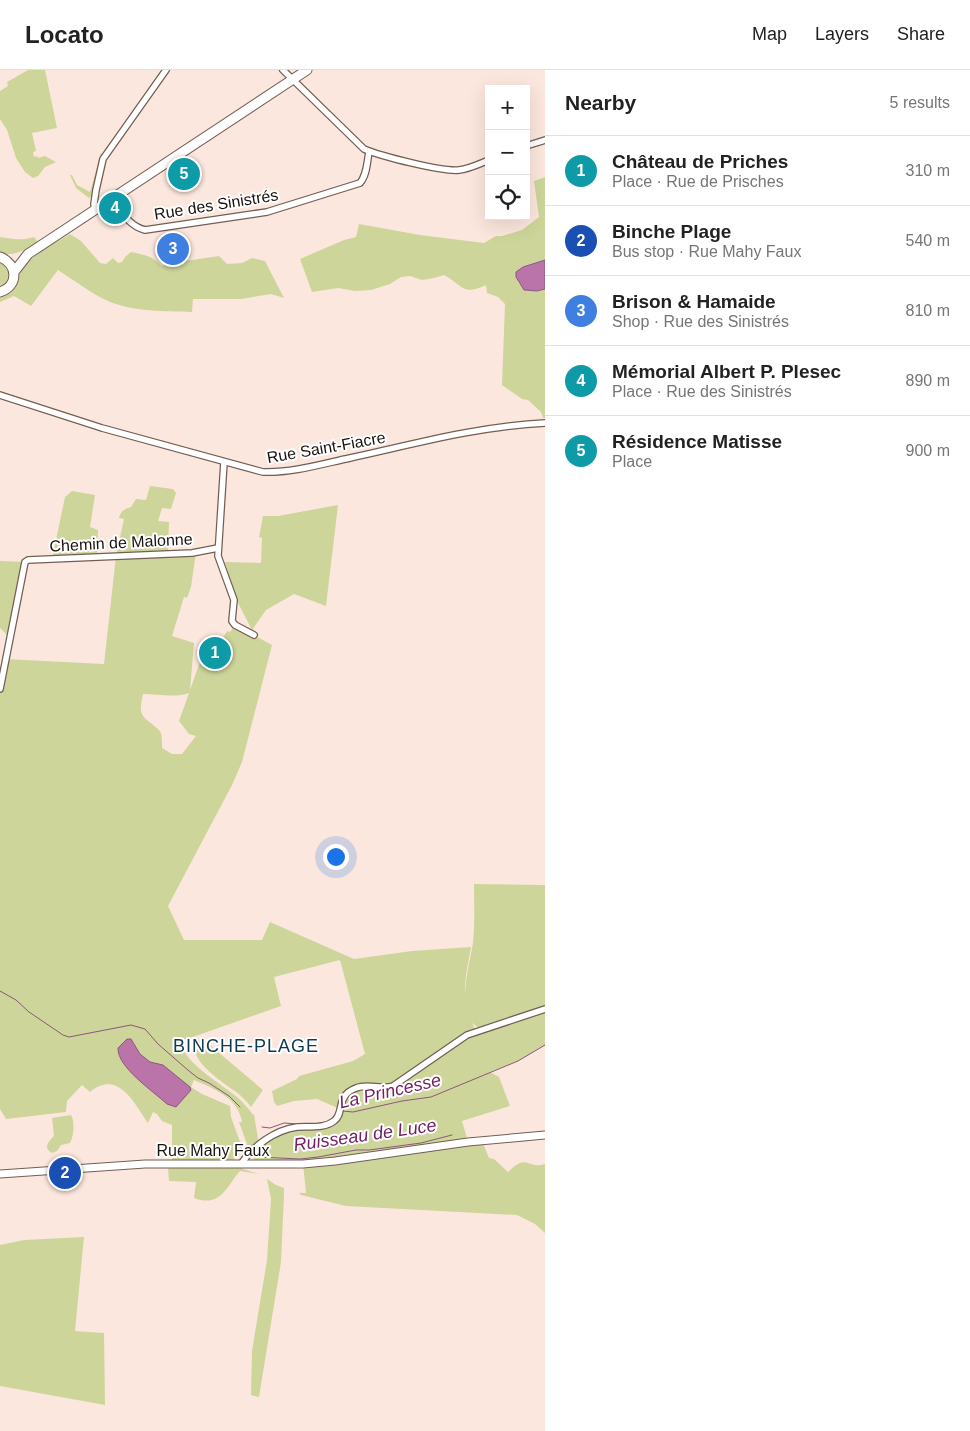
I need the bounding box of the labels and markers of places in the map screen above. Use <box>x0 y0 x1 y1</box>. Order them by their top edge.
pin: 5 <box>168 155 200 193</box>
pin: 4 <box>99 189 131 227</box>
pin: 3 <box>157 230 189 268</box>
pin: 1 <box>199 634 231 672</box>
pin: 2 <box>49 1154 81 1192</box>

